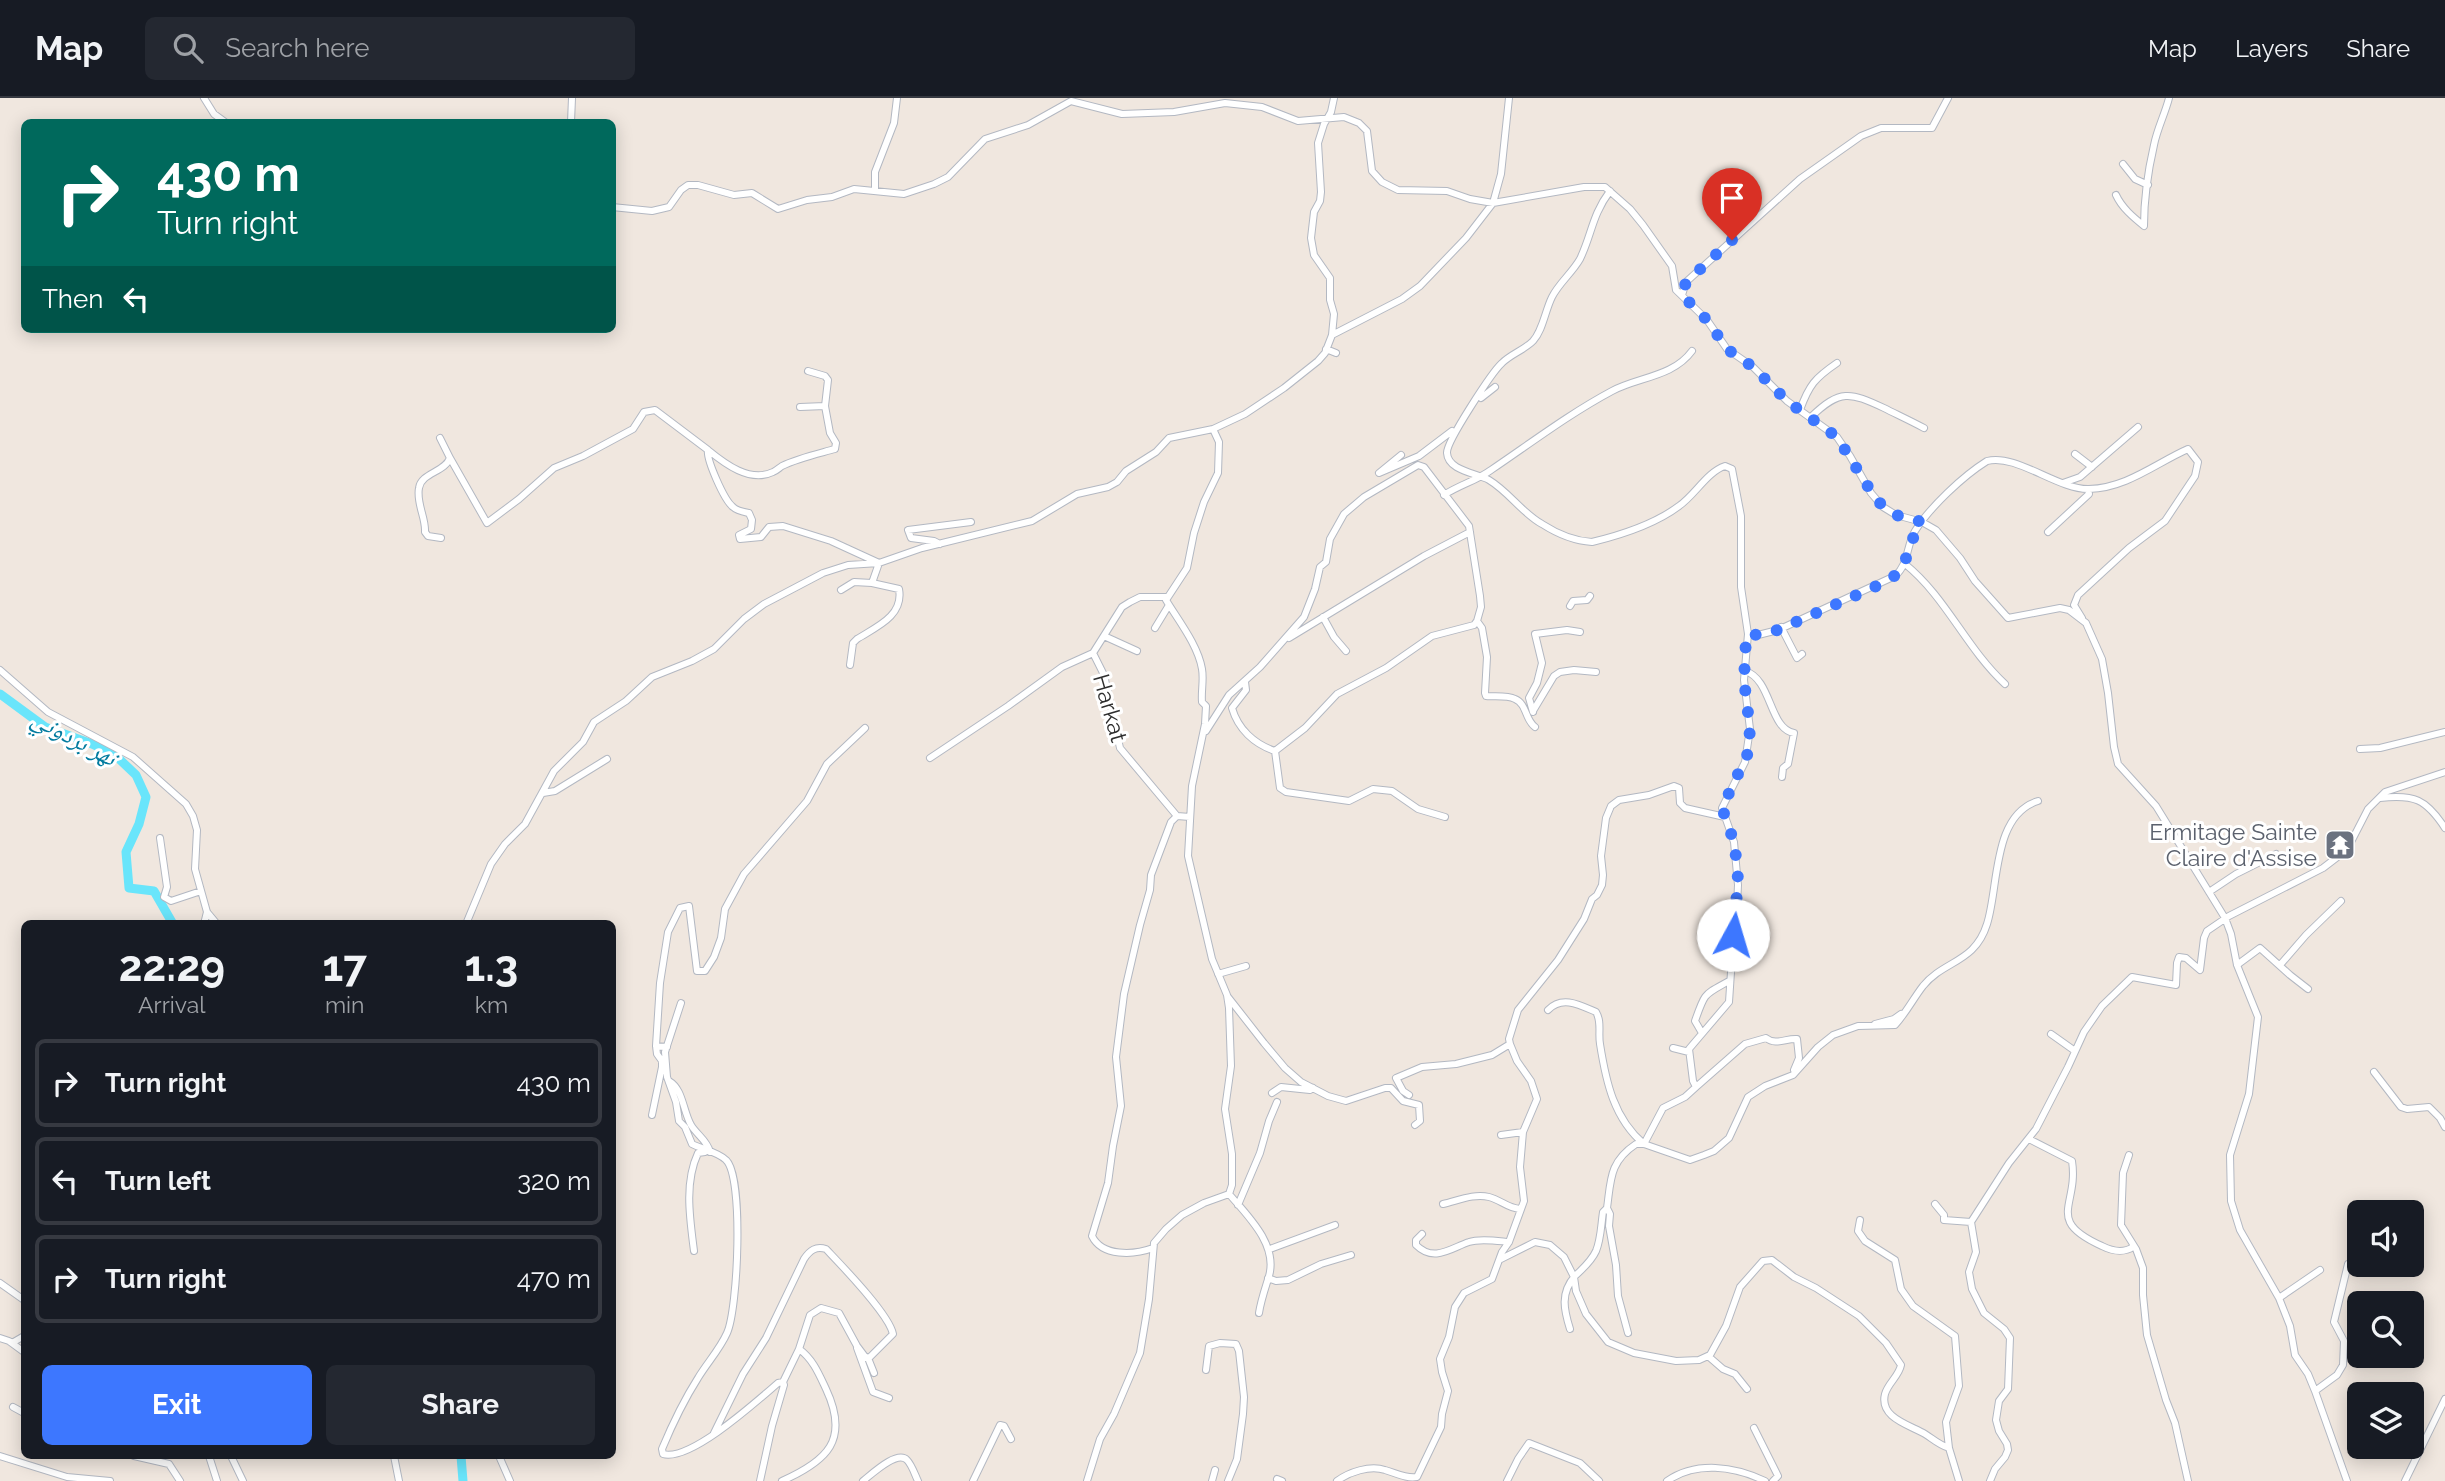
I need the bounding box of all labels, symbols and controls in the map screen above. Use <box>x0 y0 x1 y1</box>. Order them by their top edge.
search box <box>145 17 635 80</box>
text: Map <box>35 29 103 68</box>
icon: search <box>169 29 207 67</box>
text: Search here <box>225 33 370 63</box>
text: Map <box>2148 34 2197 63</box>
text: Layers <box>2235 34 2308 63</box>
text: Share <box>2346 34 2410 63</box>
text: 430 m <box>157 145 300 202</box>
icon: right <box>42 147 133 238</box>
pin <box>1702 168 1762 240</box>
icon: arrive <box>1713 179 1751 217</box>
text: Turn right <box>157 204 298 241</box>
icon: left <box>117 280 155 318</box>
text: Then <box>42 284 103 314</box>
street label: Harkat <box>1088 671 1133 745</box>
water label: نهر بردوني <box>24 703 125 778</box>
place label: Ermitage Sainte Claire d'Assise <box>2149 818 2317 871</box>
temple icon: Ermitage Sainte Claire d'Assise <box>2323 828 2357 862</box>
position arrow <box>1696 898 1770 972</box>
text: 22:29 <box>119 942 225 991</box>
text: 17 <box>323 942 367 991</box>
text: 1.3 <box>465 942 518 991</box>
text: Arrival <box>138 991 206 1018</box>
text: min <box>325 991 365 1018</box>
text: km <box>475 991 508 1018</box>
icon: right <box>46 1064 84 1102</box>
text: Turn right <box>105 1068 226 1098</box>
text: 430 m <box>516 1068 591 1098</box>
icon: left <box>46 1162 84 1200</box>
text: Turn left <box>105 1166 211 1196</box>
text: 320 m <box>517 1166 591 1196</box>
map controls <box>2347 1200 2424 1459</box>
button: sound <box>2347 1200 2424 1277</box>
icon: right <box>46 1260 84 1298</box>
text: Turn right <box>105 1264 226 1294</box>
text: 470 m <box>517 1264 591 1294</box>
button: search <box>2347 1291 2424 1368</box>
button: Exit <box>42 1365 312 1445</box>
button: Share <box>326 1365 595 1445</box>
button: layers <box>2347 1382 2424 1459</box>

